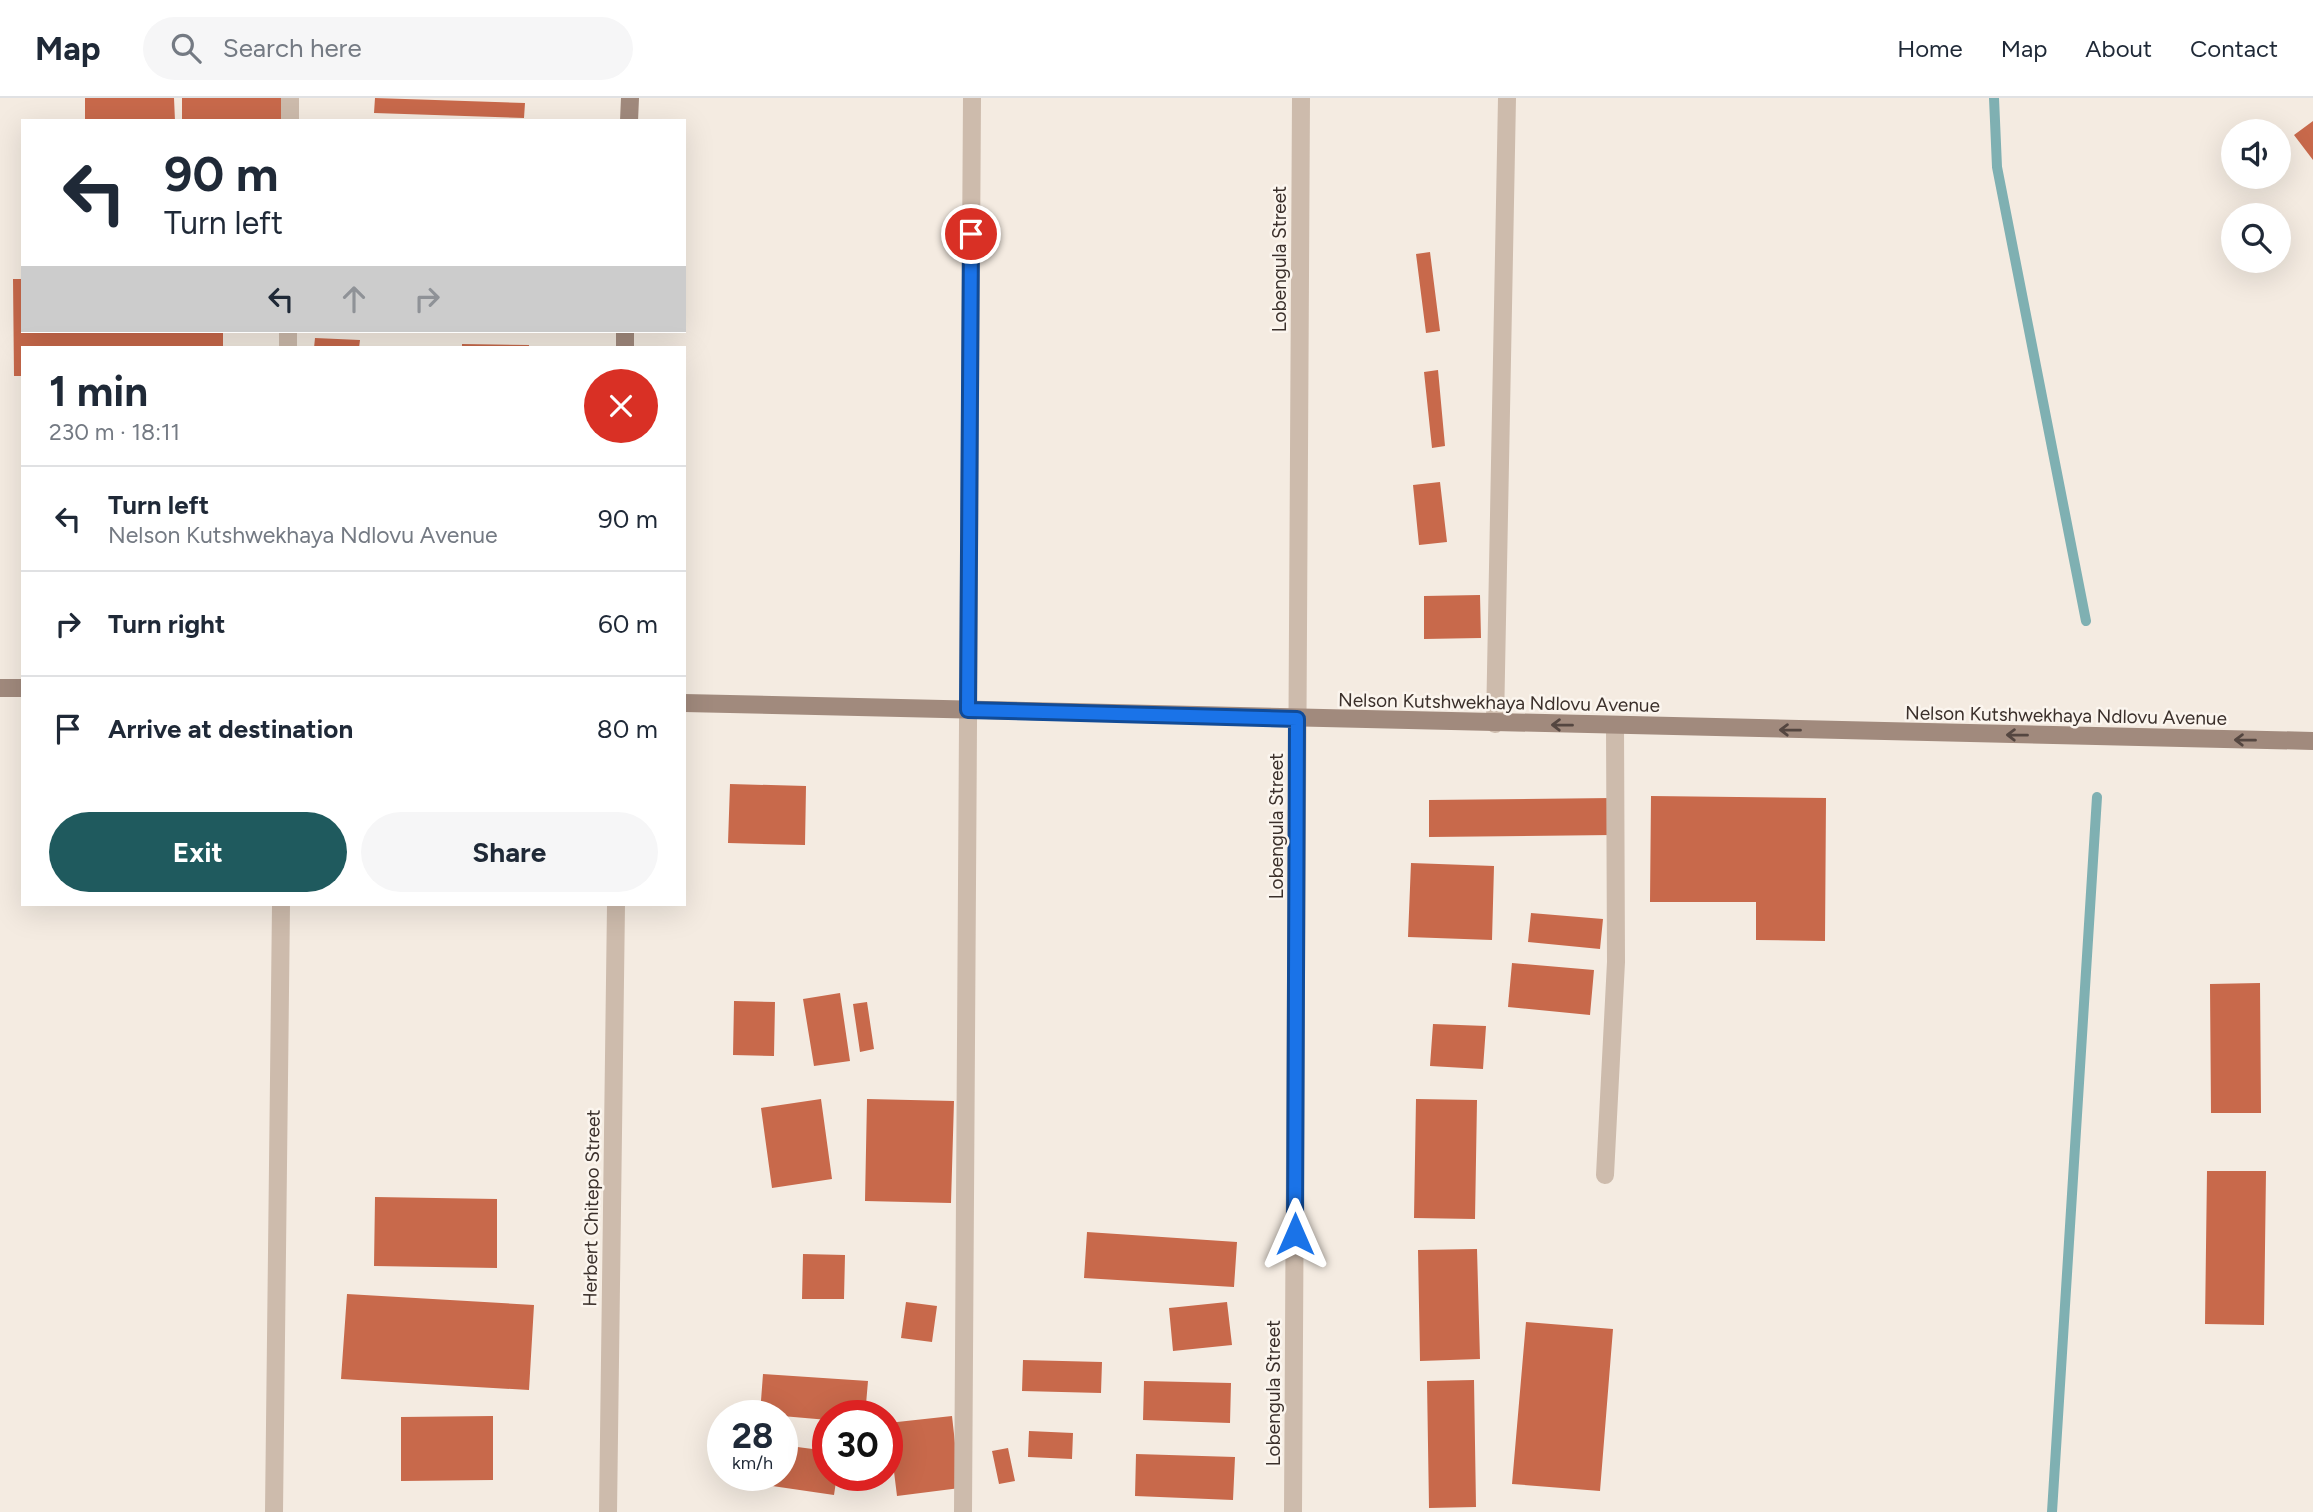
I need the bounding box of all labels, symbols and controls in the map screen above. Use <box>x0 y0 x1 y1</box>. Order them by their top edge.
search box <box>143 17 633 80</box>
text: Map <box>35 29 101 68</box>
icon: search <box>167 29 205 67</box>
text: Search here <box>223 32 362 64</box>
text: Home <box>1897 34 1963 63</box>
text: Map <box>2001 34 2047 63</box>
text: About <box>2085 34 2152 63</box>
text: Contact <box>2190 34 2278 63</box>
map controls <box>2221 119 2291 273</box>
button: sound <box>2221 119 2291 189</box>
text: 90 m <box>164 144 279 203</box>
icon: left <box>49 147 140 238</box>
street label: Lobengula Street <box>1268 186 1291 332</box>
button: search <box>2221 203 2291 273</box>
text: Turn left <box>164 204 283 242</box>
pin <box>941 204 1001 264</box>
icon: arrive <box>952 215 990 253</box>
icon: left <box>262 280 300 318</box>
icon: ahead <box>335 280 373 318</box>
icon: right <box>408 280 446 318</box>
text: 1 min <box>49 366 148 417</box>
button: close <box>584 369 658 443</box>
text: 230 m · 18:11 <box>49 418 180 446</box>
text: Turn left <box>108 489 209 521</box>
icon: left <box>49 500 87 538</box>
text: 90 m <box>598 503 658 535</box>
text: Nelson Kutshwekhaya Ndlovu Avenue <box>108 521 498 549</box>
icon: right <box>49 605 87 643</box>
text: Turn right <box>108 608 225 640</box>
text: 60 m <box>598 608 658 640</box>
street label: Nelson Kutshwekhaya Ndlovu Avenue <box>1338 688 1660 717</box>
street label: Nelson Kutshwekhaya Ndlovu Avenue <box>1905 701 2227 730</box>
icon: arrive <box>49 710 87 748</box>
text: Arrive at destination <box>108 713 353 745</box>
text: 80 m <box>597 713 658 745</box>
one-way arrow <box>1551 718 1574 732</box>
one-way arrow <box>1779 723 1802 737</box>
one-way arrow <box>2006 728 2029 742</box>
one-way arrow <box>2234 733 2257 747</box>
street label: Lobengula Street <box>1265 753 1288 899</box>
button: Exit <box>49 812 347 892</box>
button: Share <box>361 812 658 892</box>
street label: Herbert Chitepo Street <box>578 1109 605 1307</box>
position arrow <box>1258 1197 1332 1271</box>
street label: Lobengula Street <box>1262 1320 1285 1466</box>
speed limit sign: 30 <box>812 1400 903 1491</box>
text: 28 <box>732 1415 773 1457</box>
text: km/h <box>732 1452 773 1474</box>

